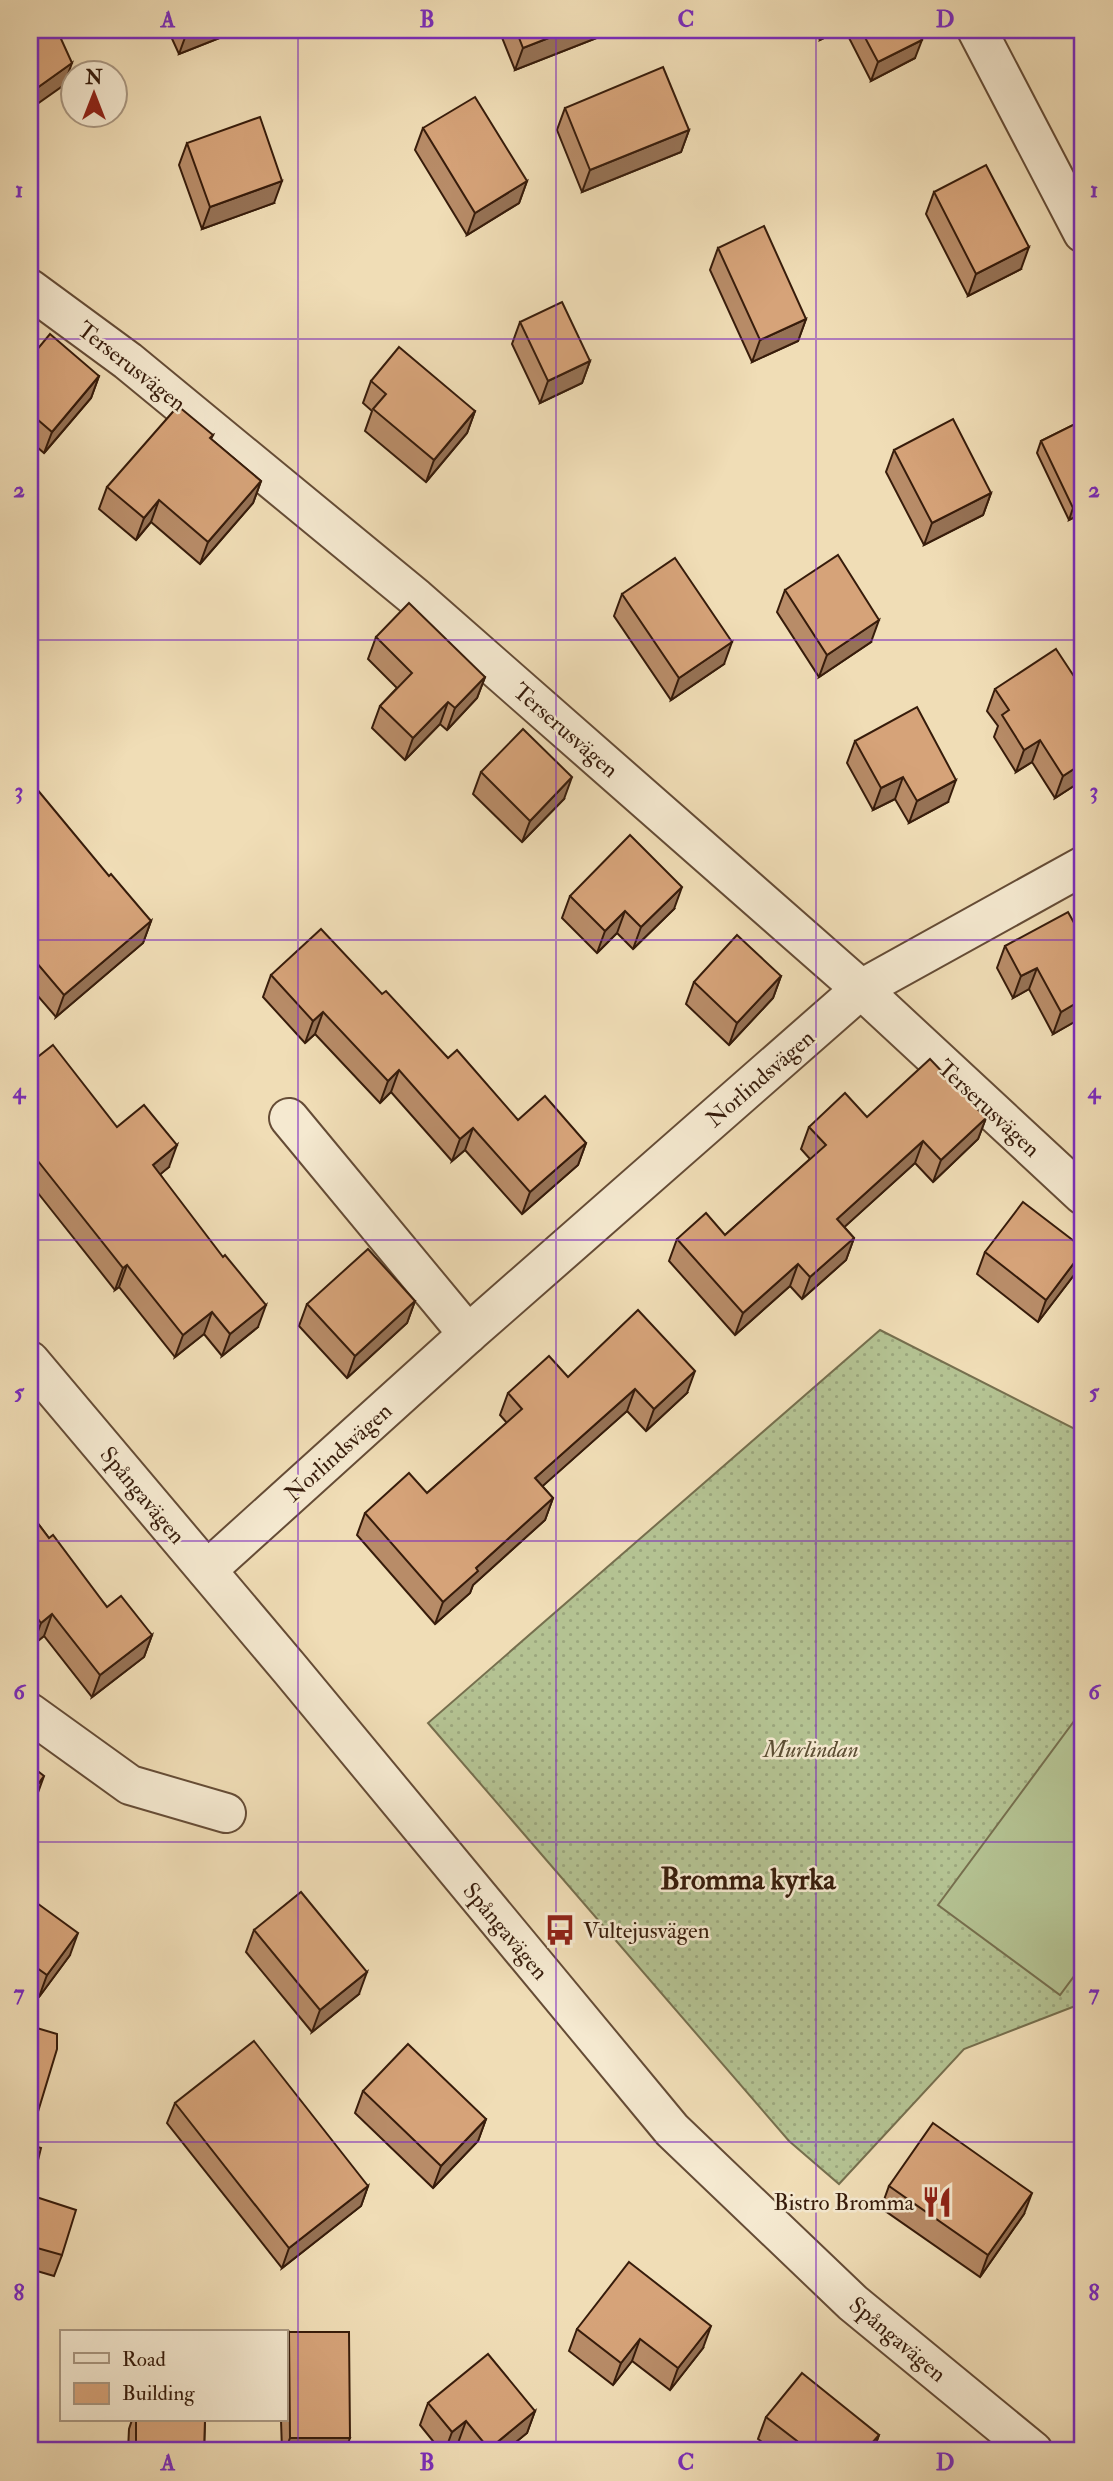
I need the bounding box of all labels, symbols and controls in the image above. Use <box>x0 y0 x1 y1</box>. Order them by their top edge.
text: A <box>160 5 176 34</box>
text: B <box>419 5 435 34</box>
text: C <box>678 5 694 34</box>
text: D <box>936 5 954 34</box>
north arrow <box>60 60 130 130</box>
text: N <box>84 66 103 90</box>
text: 1 <box>15 175 23 204</box>
text: 1 <box>1090 175 1098 204</box>
street label: Terserusvägen <box>71 315 192 418</box>
text: 2 <box>13 475 25 504</box>
text: 2 <box>1088 475 1100 504</box>
street label: Terserusvägen <box>507 677 624 784</box>
text: 3 <box>15 776 23 805</box>
text: 3 <box>1090 776 1098 805</box>
street label: Norlindsvägen <box>700 1023 821 1133</box>
street label: Terserusvägen <box>931 1053 1046 1163</box>
text: 4 <box>12 1076 27 1105</box>
text: 4 <box>1087 1076 1102 1105</box>
text: 5 <box>14 1377 25 1406</box>
text: 5 <box>1089 1377 1100 1406</box>
street label: Norlindsvägen <box>279 1396 398 1508</box>
street label: Spångavägen <box>93 1441 192 1551</box>
text: 6 <box>13 1677 27 1706</box>
text: 6 <box>1088 1677 1102 1706</box>
park label: Murlindan <box>761 1735 859 1764</box>
district label: Bromma kyrka <box>660 1861 837 1898</box>
street label: Spångavägen <box>456 1877 555 1987</box>
bus stop icon: Vultejusvägen <box>543 1913 577 1947</box>
place label: Vultejusvägen <box>583 1916 710 1945</box>
text: 7 <box>14 1978 25 2007</box>
text: 7 <box>1089 1978 1100 2007</box>
restaurant icon: Bistro Bromma <box>920 2185 954 2219</box>
place label: Bistro Bromma <box>774 2188 915 2217</box>
text: 8 <box>14 2278 25 2307</box>
text: 8 <box>1089 2278 1100 2307</box>
street label: Spångavägen <box>842 2290 952 2389</box>
legend <box>60 2330 287 2422</box>
text: Road <box>122 2346 167 2373</box>
text: Building <box>122 2380 195 2407</box>
text: A <box>160 2448 176 2477</box>
text: B <box>419 2448 435 2477</box>
text: C <box>678 2448 694 2477</box>
text: D <box>936 2448 954 2477</box>

